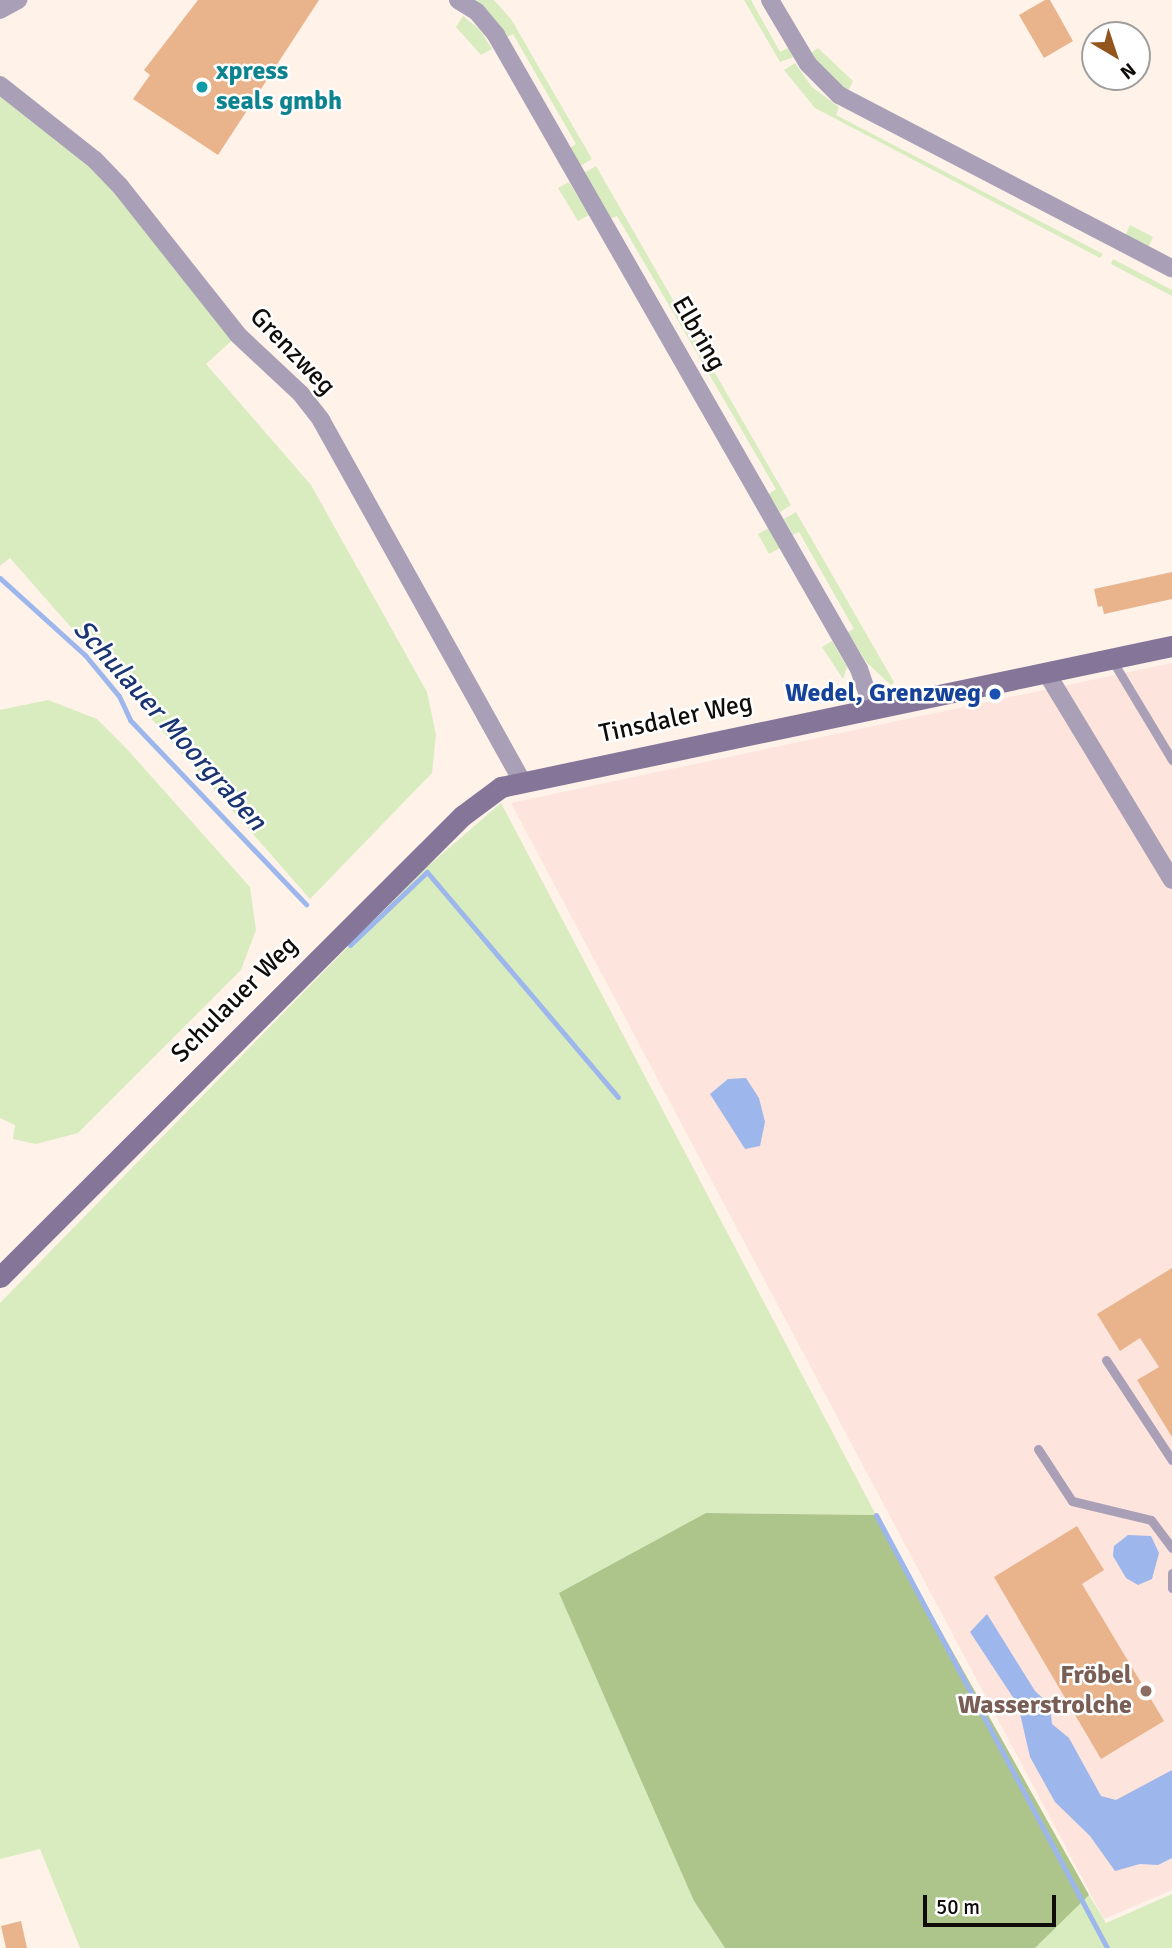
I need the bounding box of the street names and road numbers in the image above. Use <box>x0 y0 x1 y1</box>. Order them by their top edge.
street label: Elbring <box>664 291 732 377</box>
street label: Grenzweg <box>243 302 341 402</box>
street label: Tinsdaler Weg <box>597 688 755 750</box>
street label: Schulauer Weg <box>165 930 305 1070</box>

